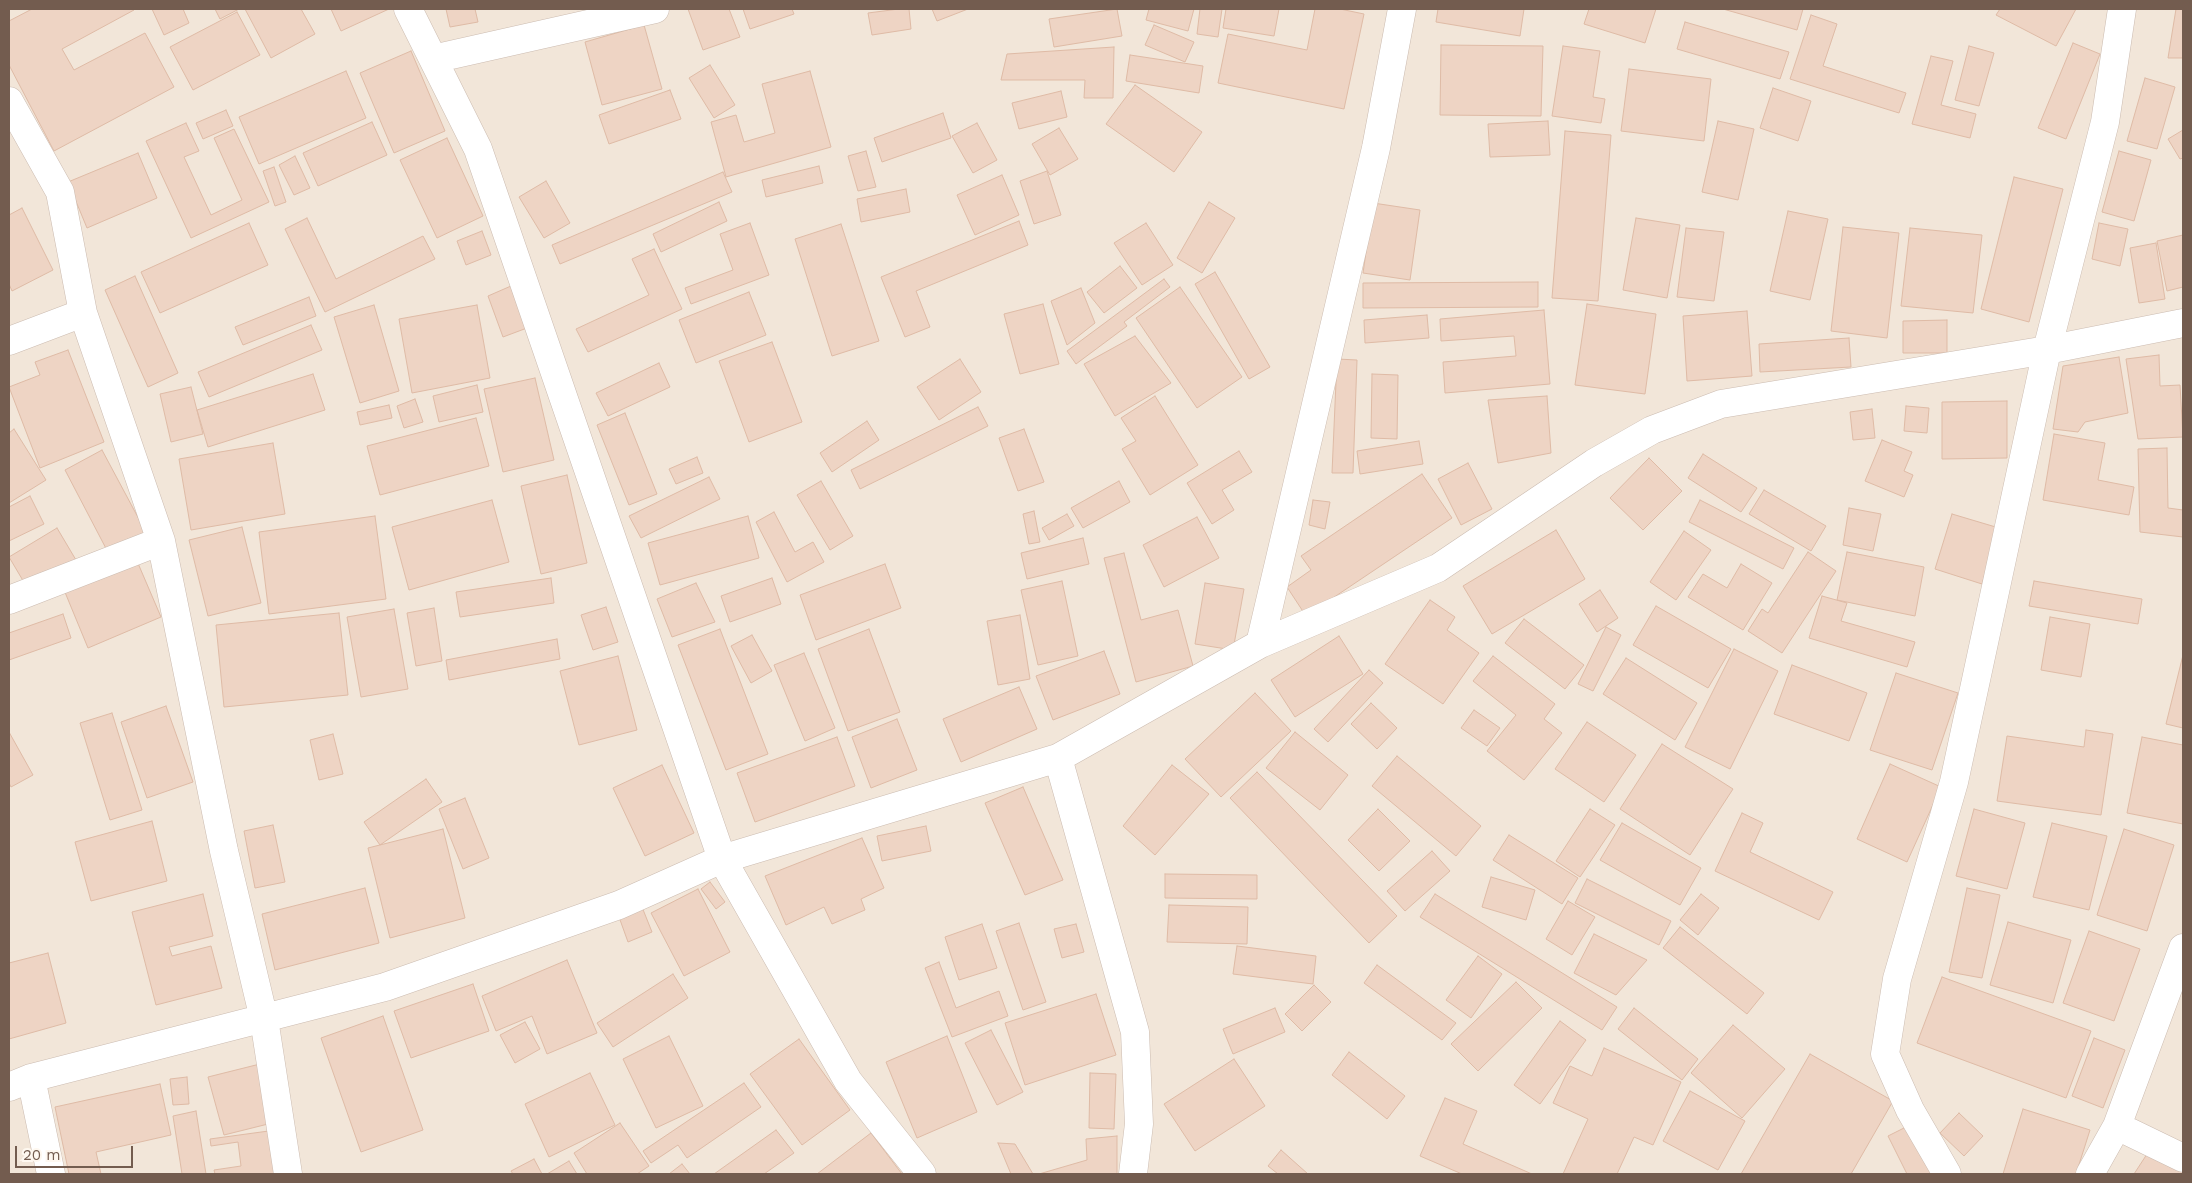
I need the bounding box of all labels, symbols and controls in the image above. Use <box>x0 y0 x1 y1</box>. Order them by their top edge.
scale bar <box>18 1136 135 1168</box>
text: 20 m <box>23 1146 61 1164</box>

